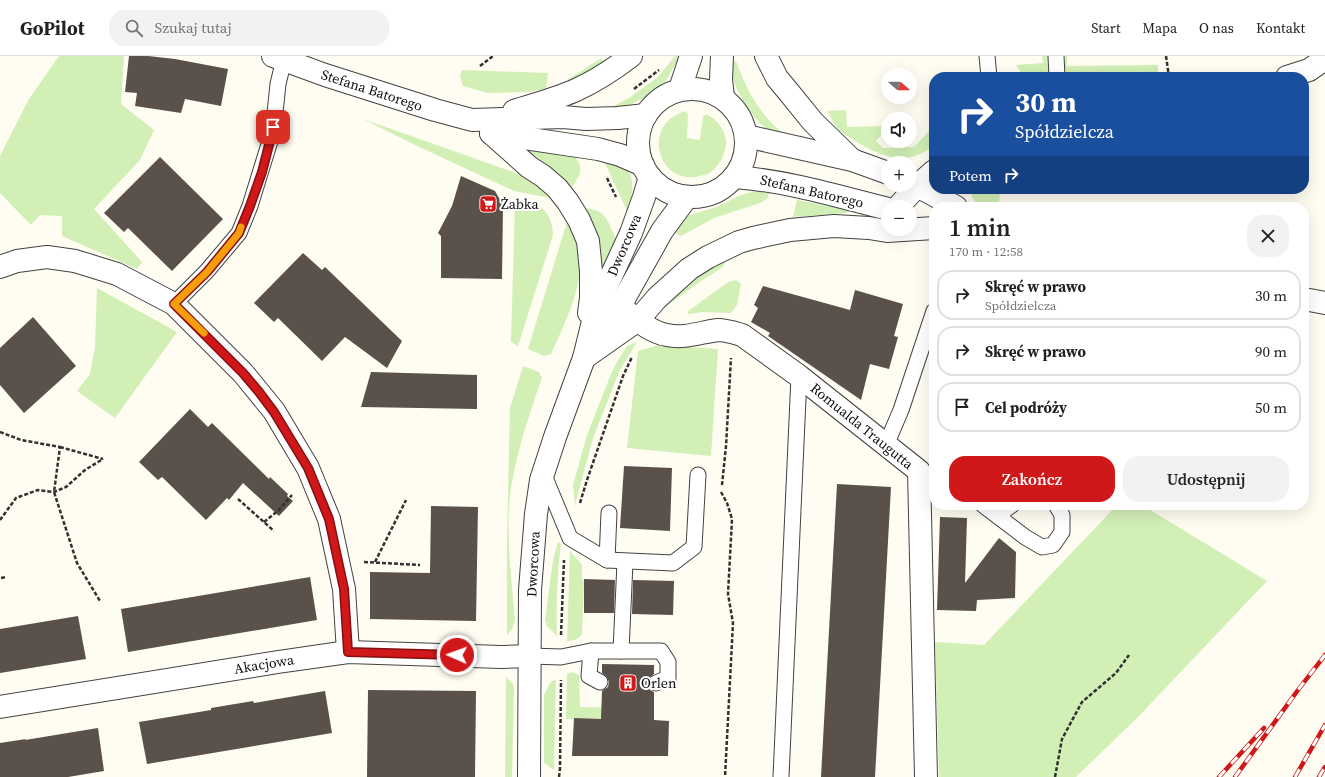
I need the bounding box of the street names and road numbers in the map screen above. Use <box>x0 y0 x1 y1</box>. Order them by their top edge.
street label: Stefana Batorego <box>319 64 425 116</box>
street label: Stefana Batorego <box>758 169 866 213</box>
street label: Dworcowa <box>602 210 646 279</box>
street label: Romualda Traugutta <box>806 378 918 474</box>
street label: Dworcowa <box>521 530 545 597</box>
street label: Akacjowa <box>233 649 296 679</box>

